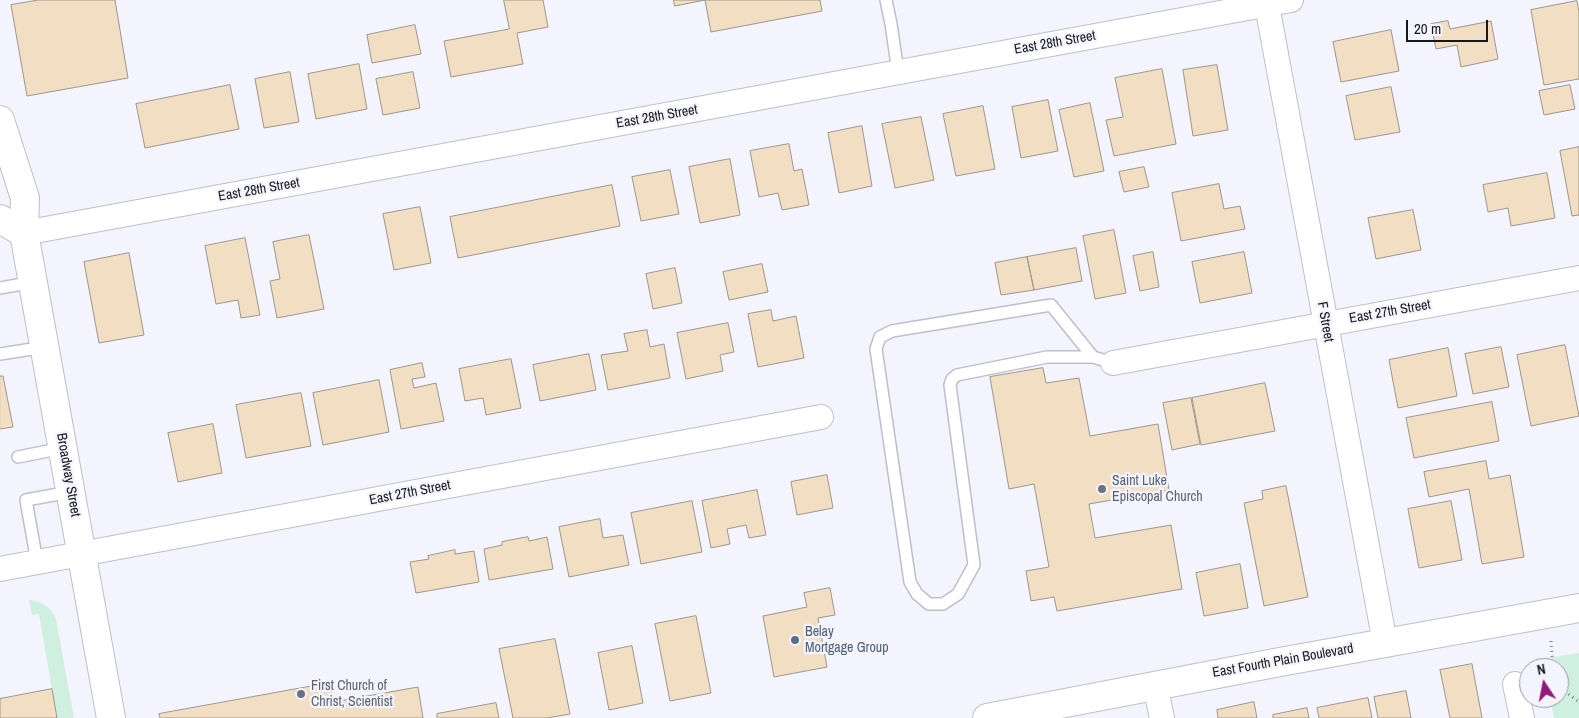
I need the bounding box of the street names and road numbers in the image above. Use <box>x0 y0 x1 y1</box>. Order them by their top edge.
street label: East 28th Street <box>1013 28 1097 58</box>
street label: East 28th Street <box>615 102 699 132</box>
street label: East 28th Street <box>217 175 301 205</box>
street label: East 27th Street <box>1348 297 1432 327</box>
street label: F Street <box>1313 300 1337 344</box>
street label: Broadway Street <box>52 432 84 518</box>
street label: East 27th Street <box>368 477 452 509</box>
street label: East Fourth Plain Boulevard <box>1211 640 1355 682</box>

